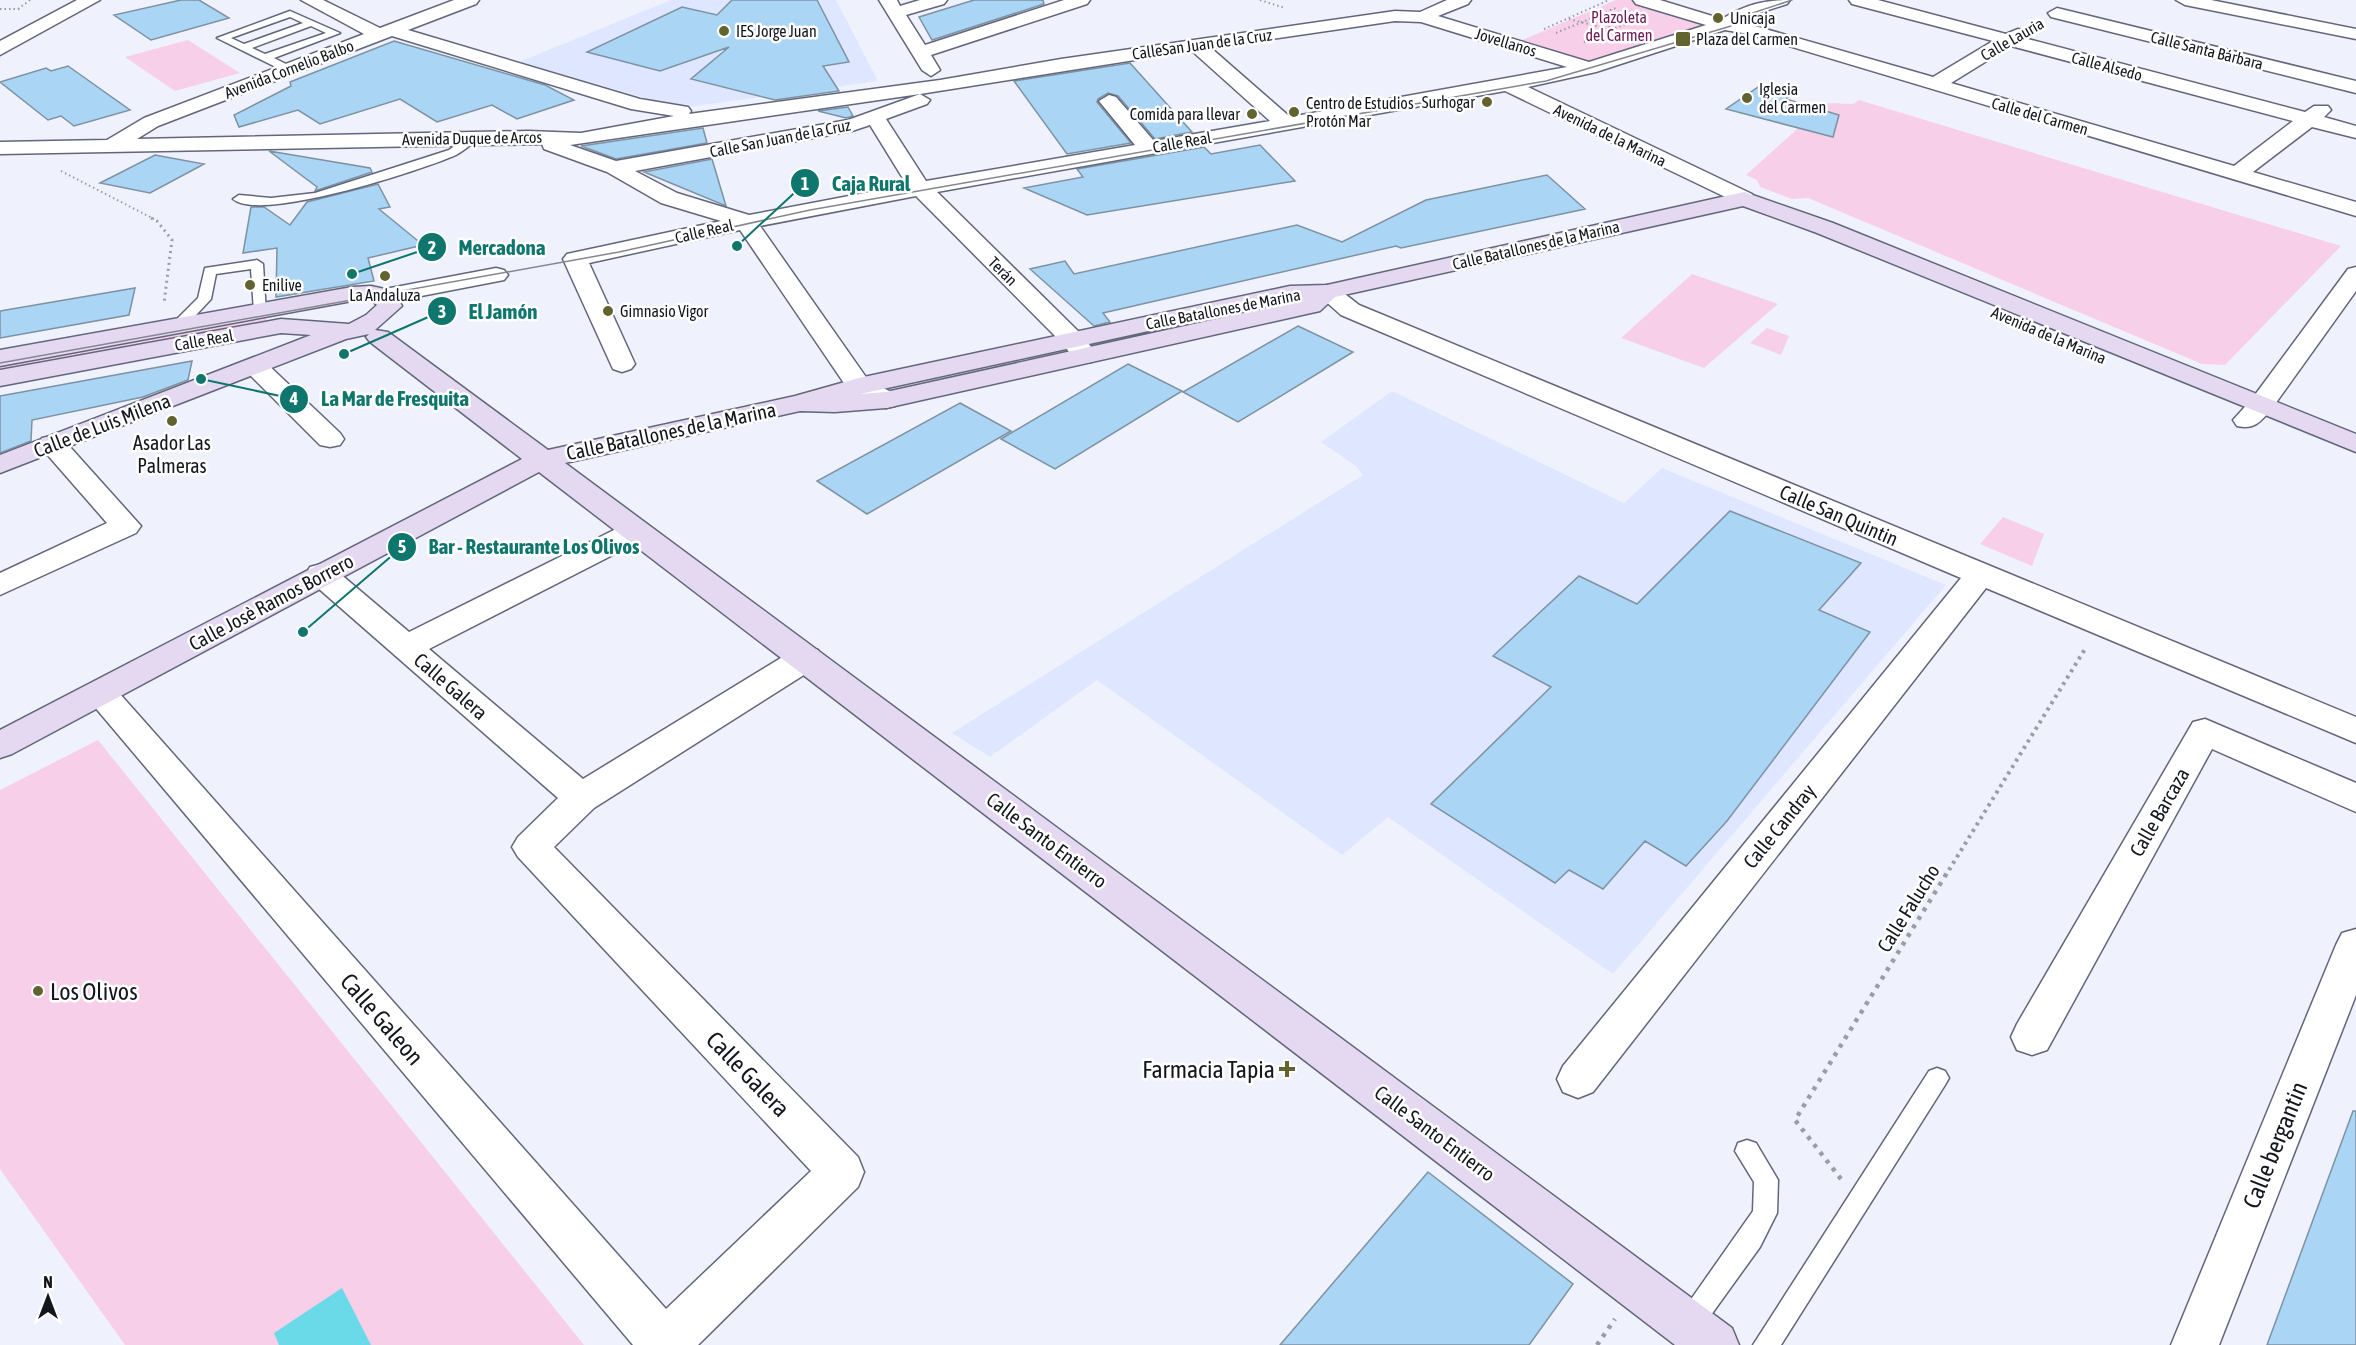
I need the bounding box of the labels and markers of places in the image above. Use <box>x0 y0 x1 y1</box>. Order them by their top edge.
place label: Unicaja <box>1730 9 1775 28</box>
marker: Unicaja <box>1711 11 1725 25</box>
place label: IES Jorge Juan <box>736 22 817 41</box>
marker: IES Jorge Juan <box>717 24 731 38</box>
marker: Plaza del Carmen <box>1674 30 1692 48</box>
place label: Plaza del Carmen <box>1696 30 1798 48</box>
place label: Iglesia del Carmen <box>1759 80 1826 116</box>
marker: Iglesia del Carmen <box>1740 91 1754 105</box>
place label: Surhogar <box>1422 93 1475 112</box>
place label: Centro de Estudios Protón Mar <box>1306 94 1414 130</box>
marker: Surhogar <box>1480 95 1494 109</box>
place label: Comida para llevar <box>1130 105 1240 124</box>
marker: Centro de Estudios Protón Mar <box>1287 105 1301 119</box>
marker: Comida para llevar <box>1245 107 1259 121</box>
callout: Caja Rural <box>790 164 922 203</box>
callout: Mercadona <box>417 228 558 267</box>
marker: La Andaluza <box>378 269 392 283</box>
place label: Enilive <box>262 276 302 294</box>
marker: Enilive <box>243 278 257 292</box>
place label: La Andaluza <box>349 286 421 304</box>
callout: El Jamón <box>427 292 550 331</box>
place label: Gimnasio Vigor <box>620 302 709 321</box>
marker: Gimnasio Vigor <box>601 304 615 318</box>
callout: La Mar de Fresquita <box>279 379 481 418</box>
marker: Asador Las Palmeras <box>165 414 179 428</box>
place label: Asador Las Palmeras <box>133 431 211 477</box>
callout: Bar - Restaurante Los Olivos <box>387 527 652 566</box>
place label: Los Olivos <box>50 978 138 1005</box>
marker: Los Olivos <box>31 984 45 998</box>
place label: Farmacia Tapia <box>1142 1056 1275 1083</box>
marker: Farmacia Tapia <box>1280 1062 1294 1076</box>

